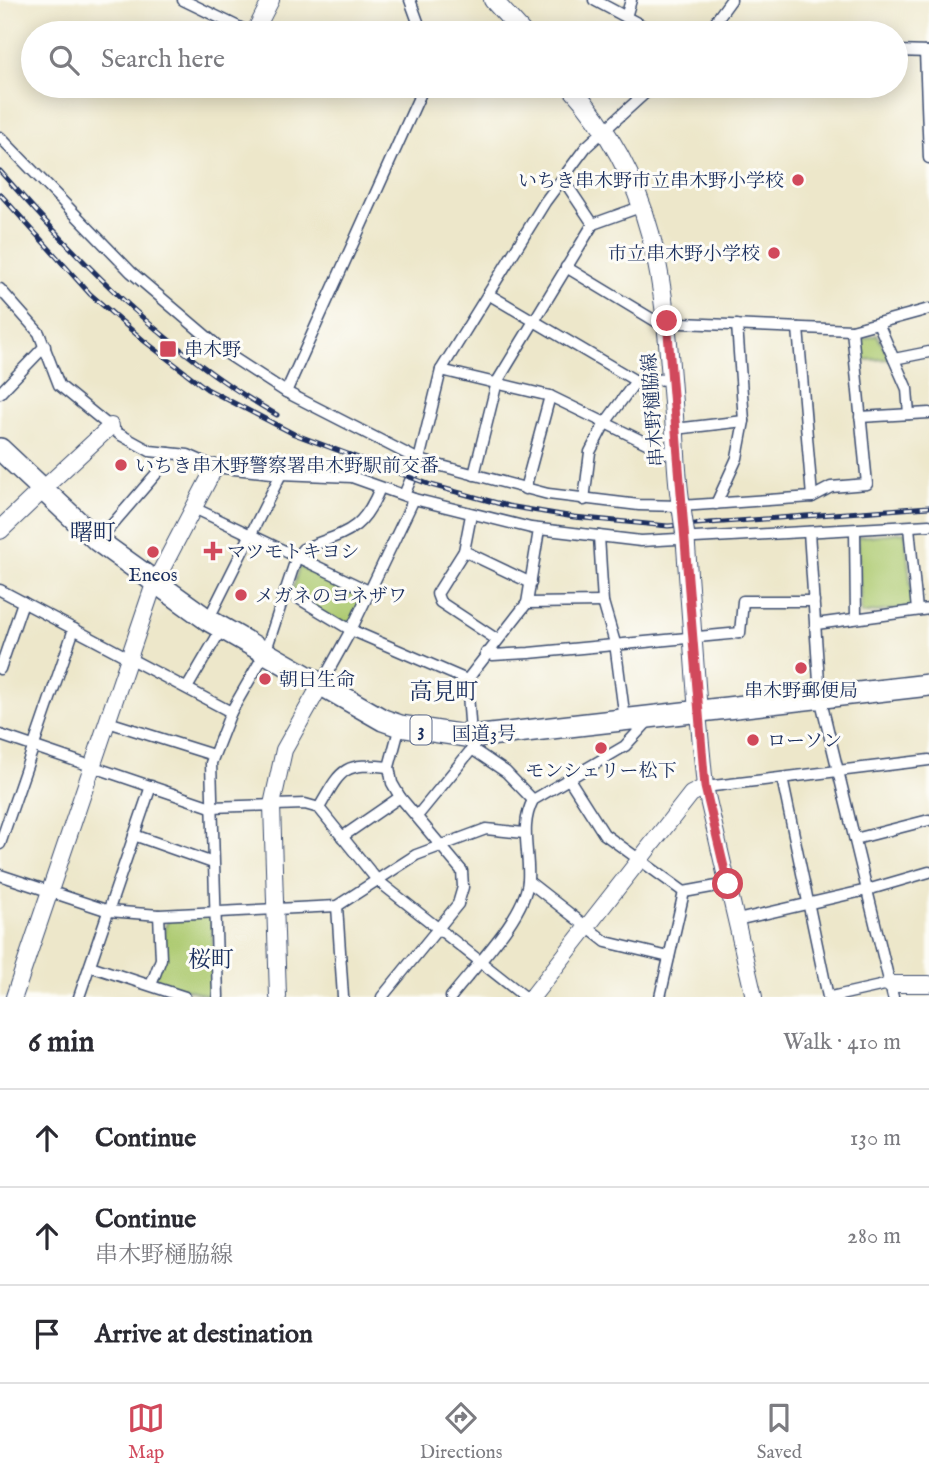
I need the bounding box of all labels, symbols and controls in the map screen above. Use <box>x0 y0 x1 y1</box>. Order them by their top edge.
search box <box>21 21 908 98</box>
icon: search <box>45 41 83 79</box>
text: Search here <box>101 43 225 76</box>
place label: いちき串木野市立串木野小学校 <box>518 170 784 194</box>
marker: いちき串木野市立串木野小学校 <box>790 172 806 188</box>
place label: 市立串木野小学校 <box>608 243 760 267</box>
marker: 市立串木野小学校 <box>766 245 782 261</box>
route end <box>651 305 682 336</box>
marker: 串木野 <box>158 339 178 359</box>
place label: 串木野 <box>184 339 241 363</box>
street label: 串木野樋脇線 <box>638 352 670 468</box>
place label: いちき串木野警察署串木野駅前交番 <box>135 455 439 479</box>
marker: いちき串木野警察署串木野駅前交番 <box>113 457 129 473</box>
district label: 曙町 <box>70 519 116 548</box>
place label: マツモトキヨシ <box>227 541 359 565</box>
marker: マツモトキヨシ <box>205 543 221 559</box>
marker: Eneos <box>145 544 161 560</box>
place label: Eneos <box>129 564 177 588</box>
place label: メガネのヨネザワ <box>255 585 407 609</box>
marker: メガネのヨネザワ <box>233 587 249 603</box>
marker: 串木野郵便局 <box>793 660 809 676</box>
place label: 朝日生命 <box>279 669 355 693</box>
marker: 朝日生命 <box>257 671 273 687</box>
district label: 高見町 <box>410 678 479 707</box>
place label: 串木野郵便局 <box>744 680 858 704</box>
road number: 3 <box>410 716 432 744</box>
street label: 国道3号 <box>452 722 516 748</box>
place label: ローソン <box>767 730 842 754</box>
marker: ローソン <box>745 732 761 748</box>
marker: モンシェリー松下 <box>593 740 609 756</box>
place label: モンシェリー松下 <box>525 760 677 784</box>
route start <box>712 868 743 899</box>
district label: 桜町 <box>188 946 234 975</box>
text: 6 min <box>28 1024 94 1062</box>
text: Walk · 410 m <box>783 1028 901 1057</box>
icon: ahead <box>28 1119 66 1157</box>
text: Continue <box>95 1122 196 1155</box>
text: 130 m <box>850 1124 901 1153</box>
text: Continue <box>95 1203 196 1236</box>
icon: ahead <box>28 1217 66 1255</box>
text: 280 m <box>847 1222 901 1251</box>
text: 串木野樋脇線 <box>95 1241 233 1270</box>
icon: arrive <box>28 1315 66 1353</box>
text: Arrive at destination <box>95 1318 313 1351</box>
tab: Map <box>127 1399 165 1465</box>
tab: Directions <box>420 1399 502 1465</box>
tab: Saved <box>757 1399 802 1465</box>

